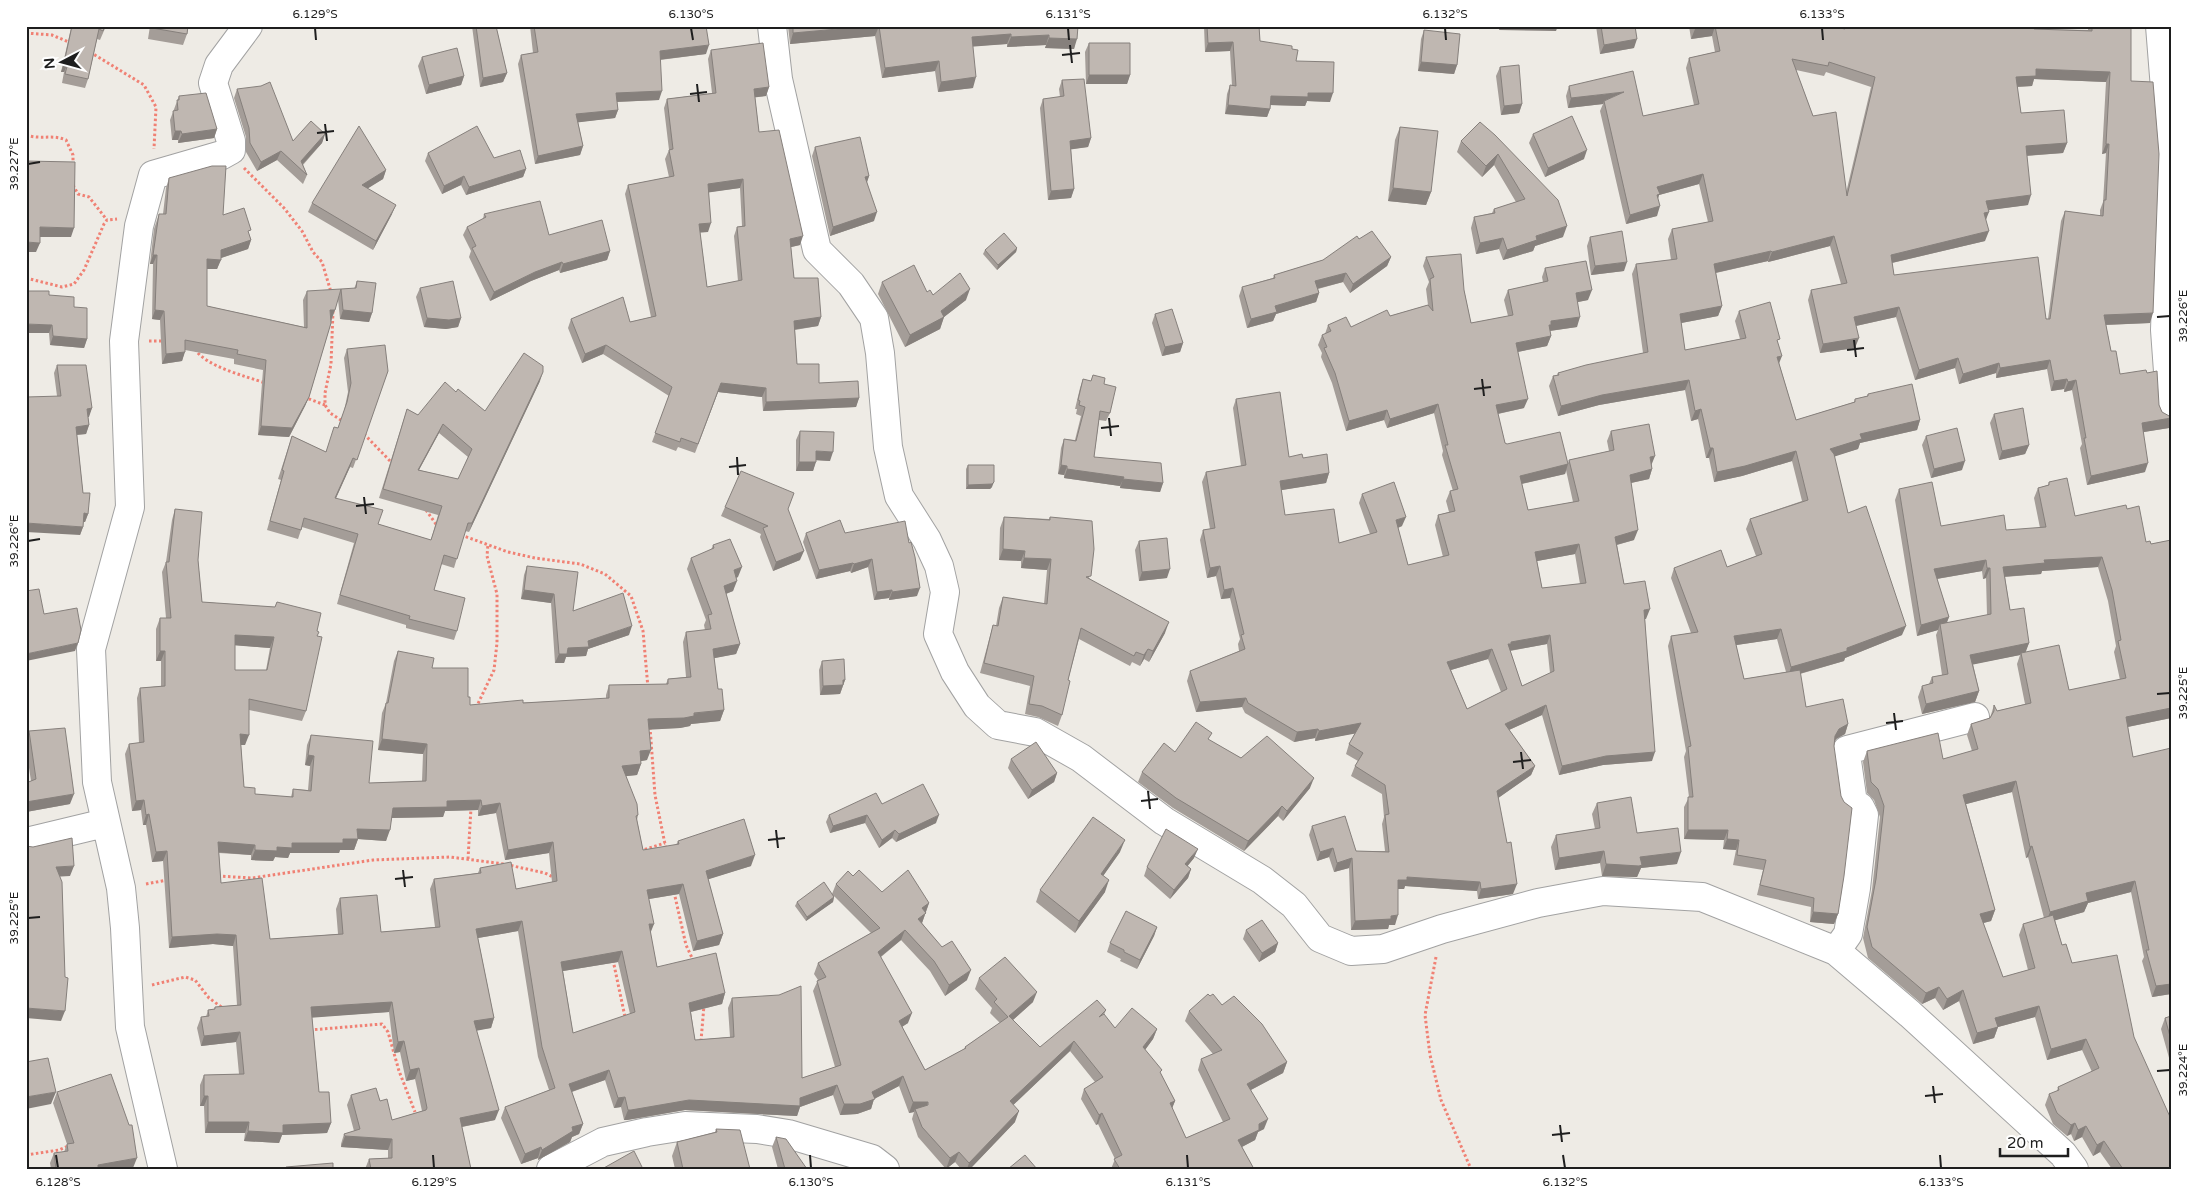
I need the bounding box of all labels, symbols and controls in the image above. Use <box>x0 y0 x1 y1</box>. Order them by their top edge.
text: 6.129°S <box>292 7 338 21</box>
text: 6.130°S <box>668 7 714 21</box>
text: 6.131°S <box>1045 7 1091 21</box>
text: 6.132°S <box>1422 7 1468 21</box>
text: 6.133°S <box>1799 7 1845 21</box>
north arrow <box>38 38 88 88</box>
text: N <box>41 57 59 70</box>
text: 39.227°E <box>7 137 21 191</box>
text: 39.226°E <box>2176 289 2190 342</box>
text: 39.226°E <box>7 514 21 567</box>
text: 39.225°E <box>2176 666 2190 719</box>
text: 39.225°E <box>7 891 21 944</box>
text: 39.224°E <box>2176 1043 2190 1097</box>
scale bar <box>2000 1125 2067 1157</box>
text: 20 m <box>2007 1134 2044 1152</box>
text: 6.128°S <box>35 1175 81 1189</box>
text: 6.129°S <box>411 1175 457 1189</box>
text: 6.130°S <box>788 1175 834 1189</box>
text: 6.131°S <box>1165 1175 1211 1189</box>
text: 6.132°S <box>1542 1175 1588 1189</box>
text: 6.133°S <box>1918 1175 1964 1189</box>

